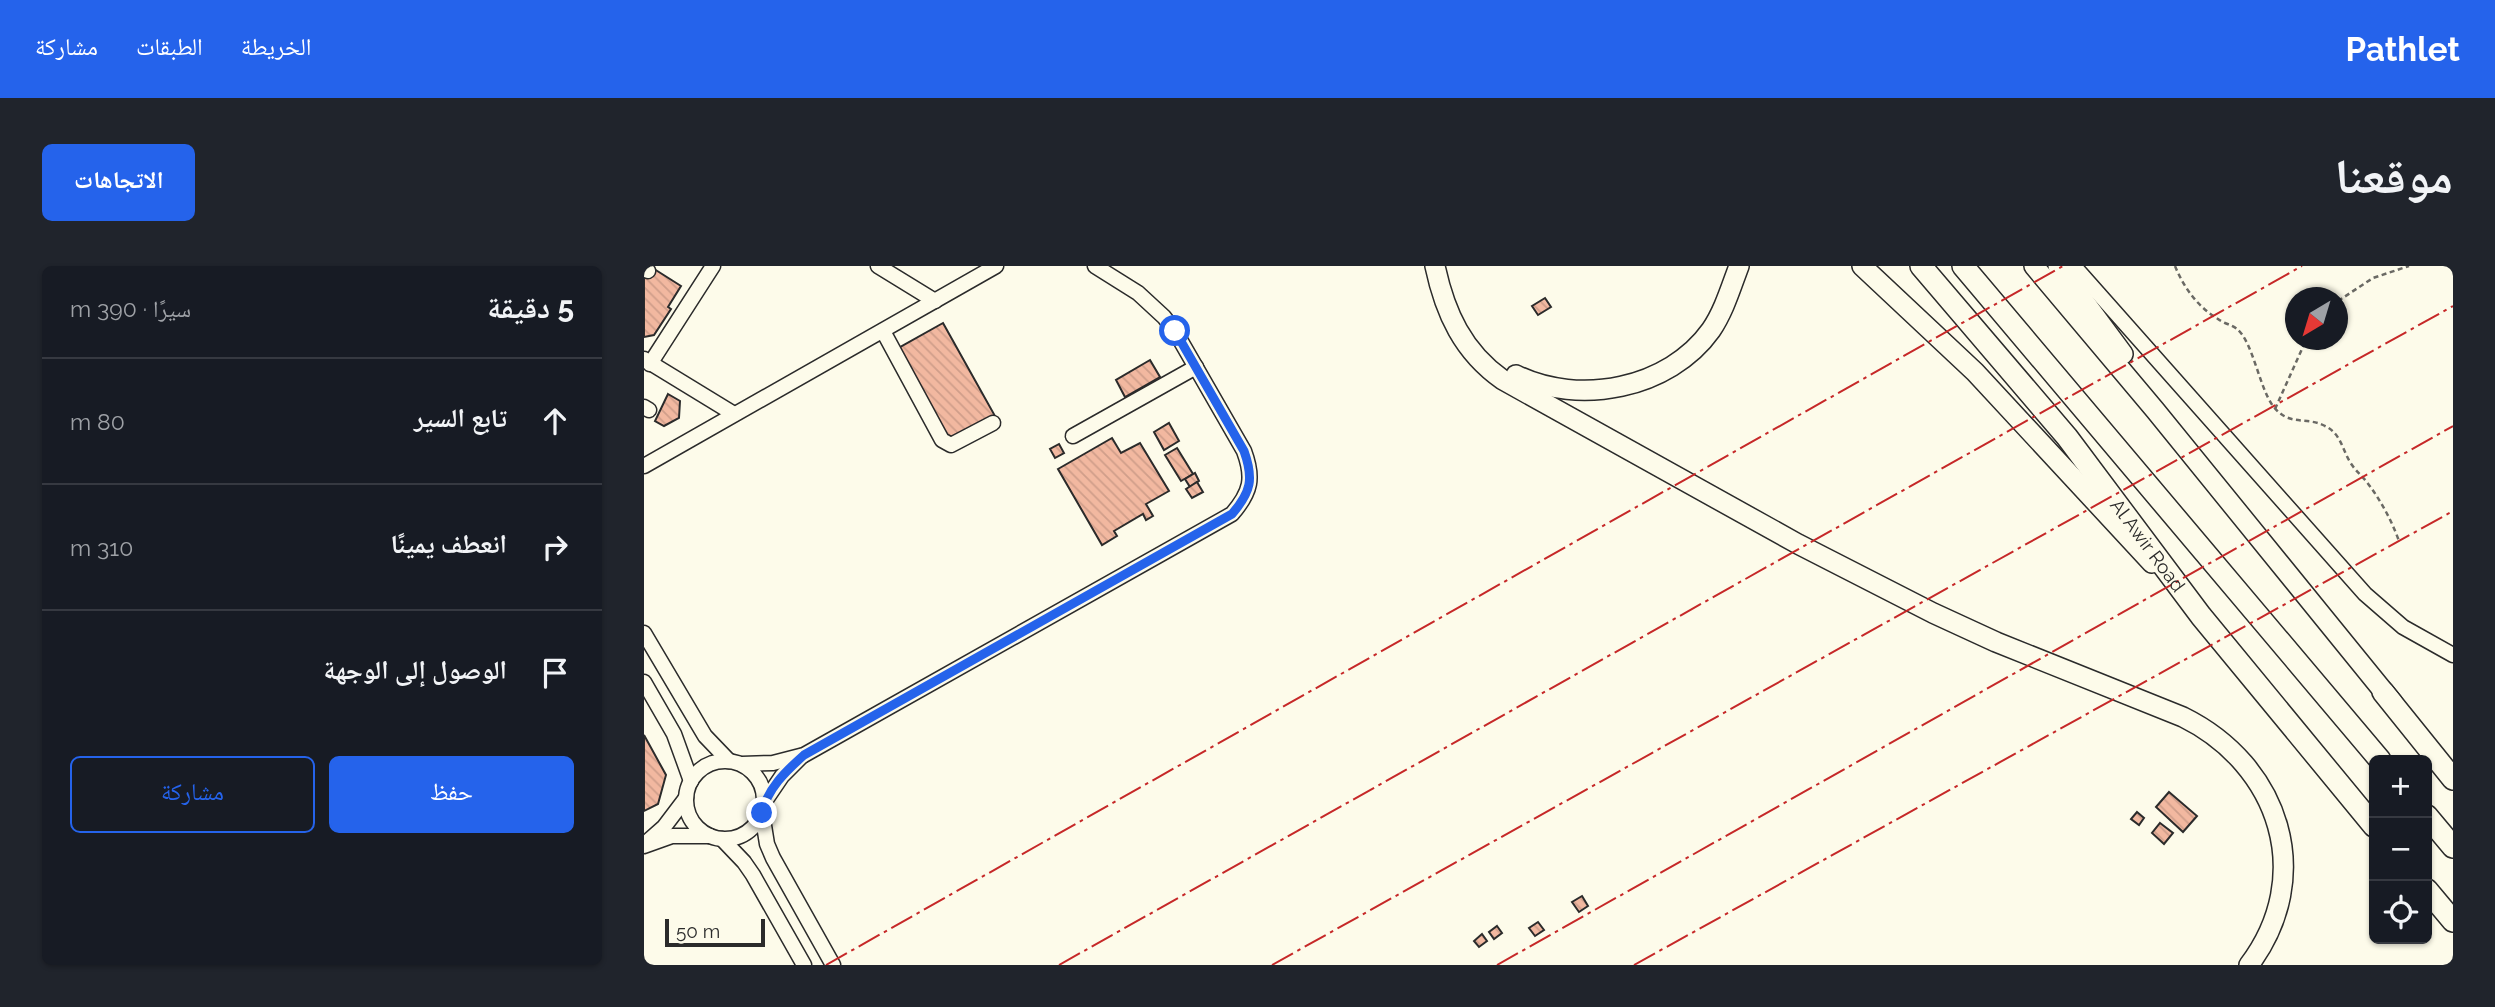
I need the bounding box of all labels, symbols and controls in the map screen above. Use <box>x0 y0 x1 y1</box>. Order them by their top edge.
text: Pathlet <box>2346 30 2460 69</box>
text: مشاركة <box>35 32 98 61</box>
text: الطبقات <box>136 32 203 61</box>
text: الخريطة <box>241 32 311 61</box>
button: الاتجاهات <box>42 144 195 221</box>
text: موقعنا <box>2335 147 2453 204</box>
north arrow <box>2285 287 2348 350</box>
text: 5 دقيقة <box>487 290 574 325</box>
text: سيرًا · 390 m <box>70 295 191 322</box>
route start <box>1159 315 1190 346</box>
icon: ahead <box>536 402 574 440</box>
text: تابع السير <box>414 403 507 433</box>
text: 80 m <box>70 408 125 435</box>
street label: Al Awir Road <box>2106 494 2190 596</box>
icon: right <box>536 528 574 566</box>
text: انعطف يمينًا <box>390 529 507 559</box>
text: 310 m <box>70 534 133 561</box>
icon: arrive <box>536 654 574 692</box>
text: الوصول إلى الوجهة <box>324 655 507 685</box>
map controls <box>2369 755 2432 944</box>
button: + <box>2369 755 2432 818</box>
button: مشاركة <box>70 756 315 833</box>
button: حفظ <box>329 756 574 833</box>
route end <box>746 797 777 828</box>
button: − <box>2369 818 2432 881</box>
button: locate <box>2369 881 2432 944</box>
scale bar <box>665 916 765 948</box>
text: 50 m <box>676 920 720 942</box>

